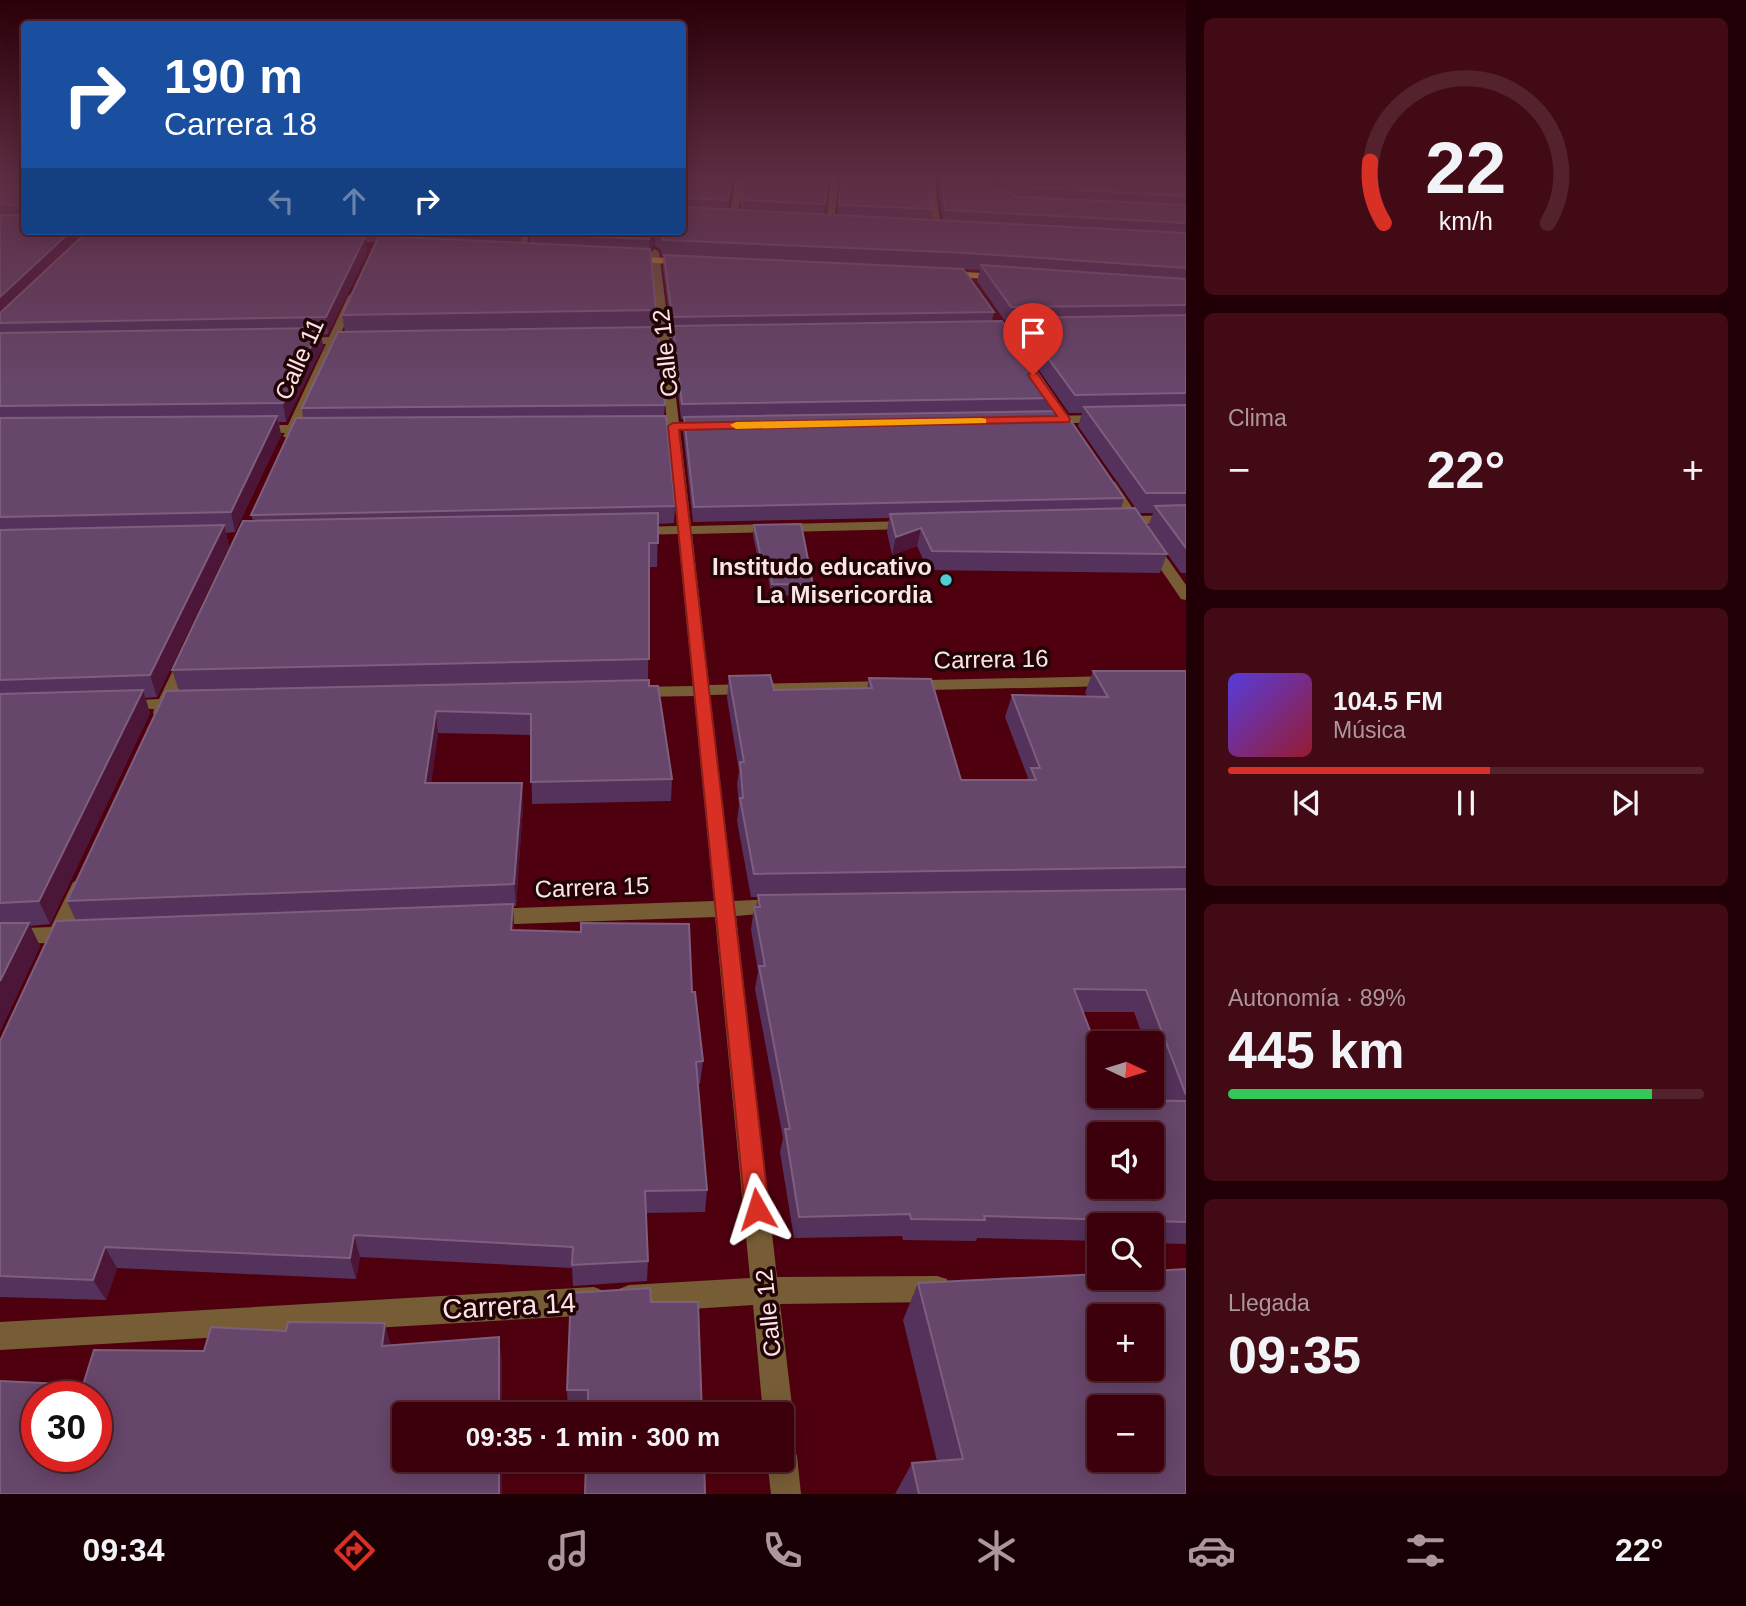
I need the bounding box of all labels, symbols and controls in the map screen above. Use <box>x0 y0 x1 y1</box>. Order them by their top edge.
icon: right <box>49 49 140 140</box>
text: 190 m <box>164 49 303 103</box>
text: Carrera 18 <box>164 106 317 142</box>
text: 22 <box>1426 127 1506 208</box>
icon: left <box>262 182 300 220</box>
icon: ahead <box>335 182 373 220</box>
icon: right <box>408 182 446 220</box>
text: km/h <box>1439 206 1493 234</box>
pin <box>1003 303 1063 375</box>
street label: Calle 12 <box>647 308 683 398</box>
street label: Calle 11 <box>269 314 329 404</box>
icon: arrive <box>1014 314 1052 352</box>
text: Clima <box>1228 405 1287 431</box>
text: 22° <box>1427 441 1505 499</box>
text: − <box>1228 449 1250 491</box>
text: + <box>1682 449 1704 491</box>
place label: Institudo educativo La Misericordia <box>712 553 933 608</box>
marker: Institudo educativo La Misericordia <box>938 572 954 588</box>
street label: Carrera 16 <box>933 645 1049 673</box>
text: 104.5 FM <box>1333 686 1443 716</box>
text: Música <box>1333 717 1406 743</box>
icon: previous <box>1288 784 1326 822</box>
icon: pause <box>1447 784 1485 822</box>
icon: next <box>1606 784 1644 822</box>
street label: Carrera 15 <box>534 872 650 902</box>
text: Autonomía · 89% <box>1228 985 1406 1011</box>
text: 445 km <box>1228 1021 1404 1079</box>
north arrow <box>1087 1031 1164 1108</box>
map controls <box>1087 1031 1164 1472</box>
button: sound <box>1087 1122 1164 1199</box>
position arrow <box>720 1172 794 1246</box>
button: search <box>1087 1213 1164 1290</box>
street label: Calle 12 <box>750 1268 786 1358</box>
street label: Carrera 14 <box>441 1287 577 1325</box>
text: Llegada <box>1228 1290 1310 1316</box>
button: + <box>1087 1304 1164 1381</box>
text: 09:35 <box>1228 1326 1361 1384</box>
speed limit sign: 30 <box>21 1381 112 1472</box>
button: − <box>1087 1395 1164 1472</box>
text: 09:35 · 1 min · 300 m <box>466 1422 720 1452</box>
icon: directions <box>330 1526 379 1575</box>
icon: music <box>544 1526 593 1575</box>
icon: phone <box>758 1526 807 1575</box>
icon: climate <box>972 1526 1021 1575</box>
icon: car <box>1187 1526 1236 1575</box>
icon: filters <box>1401 1526 1450 1575</box>
text: 09:34 <box>83 1532 164 1568</box>
text: 22° <box>1615 1532 1663 1568</box>

